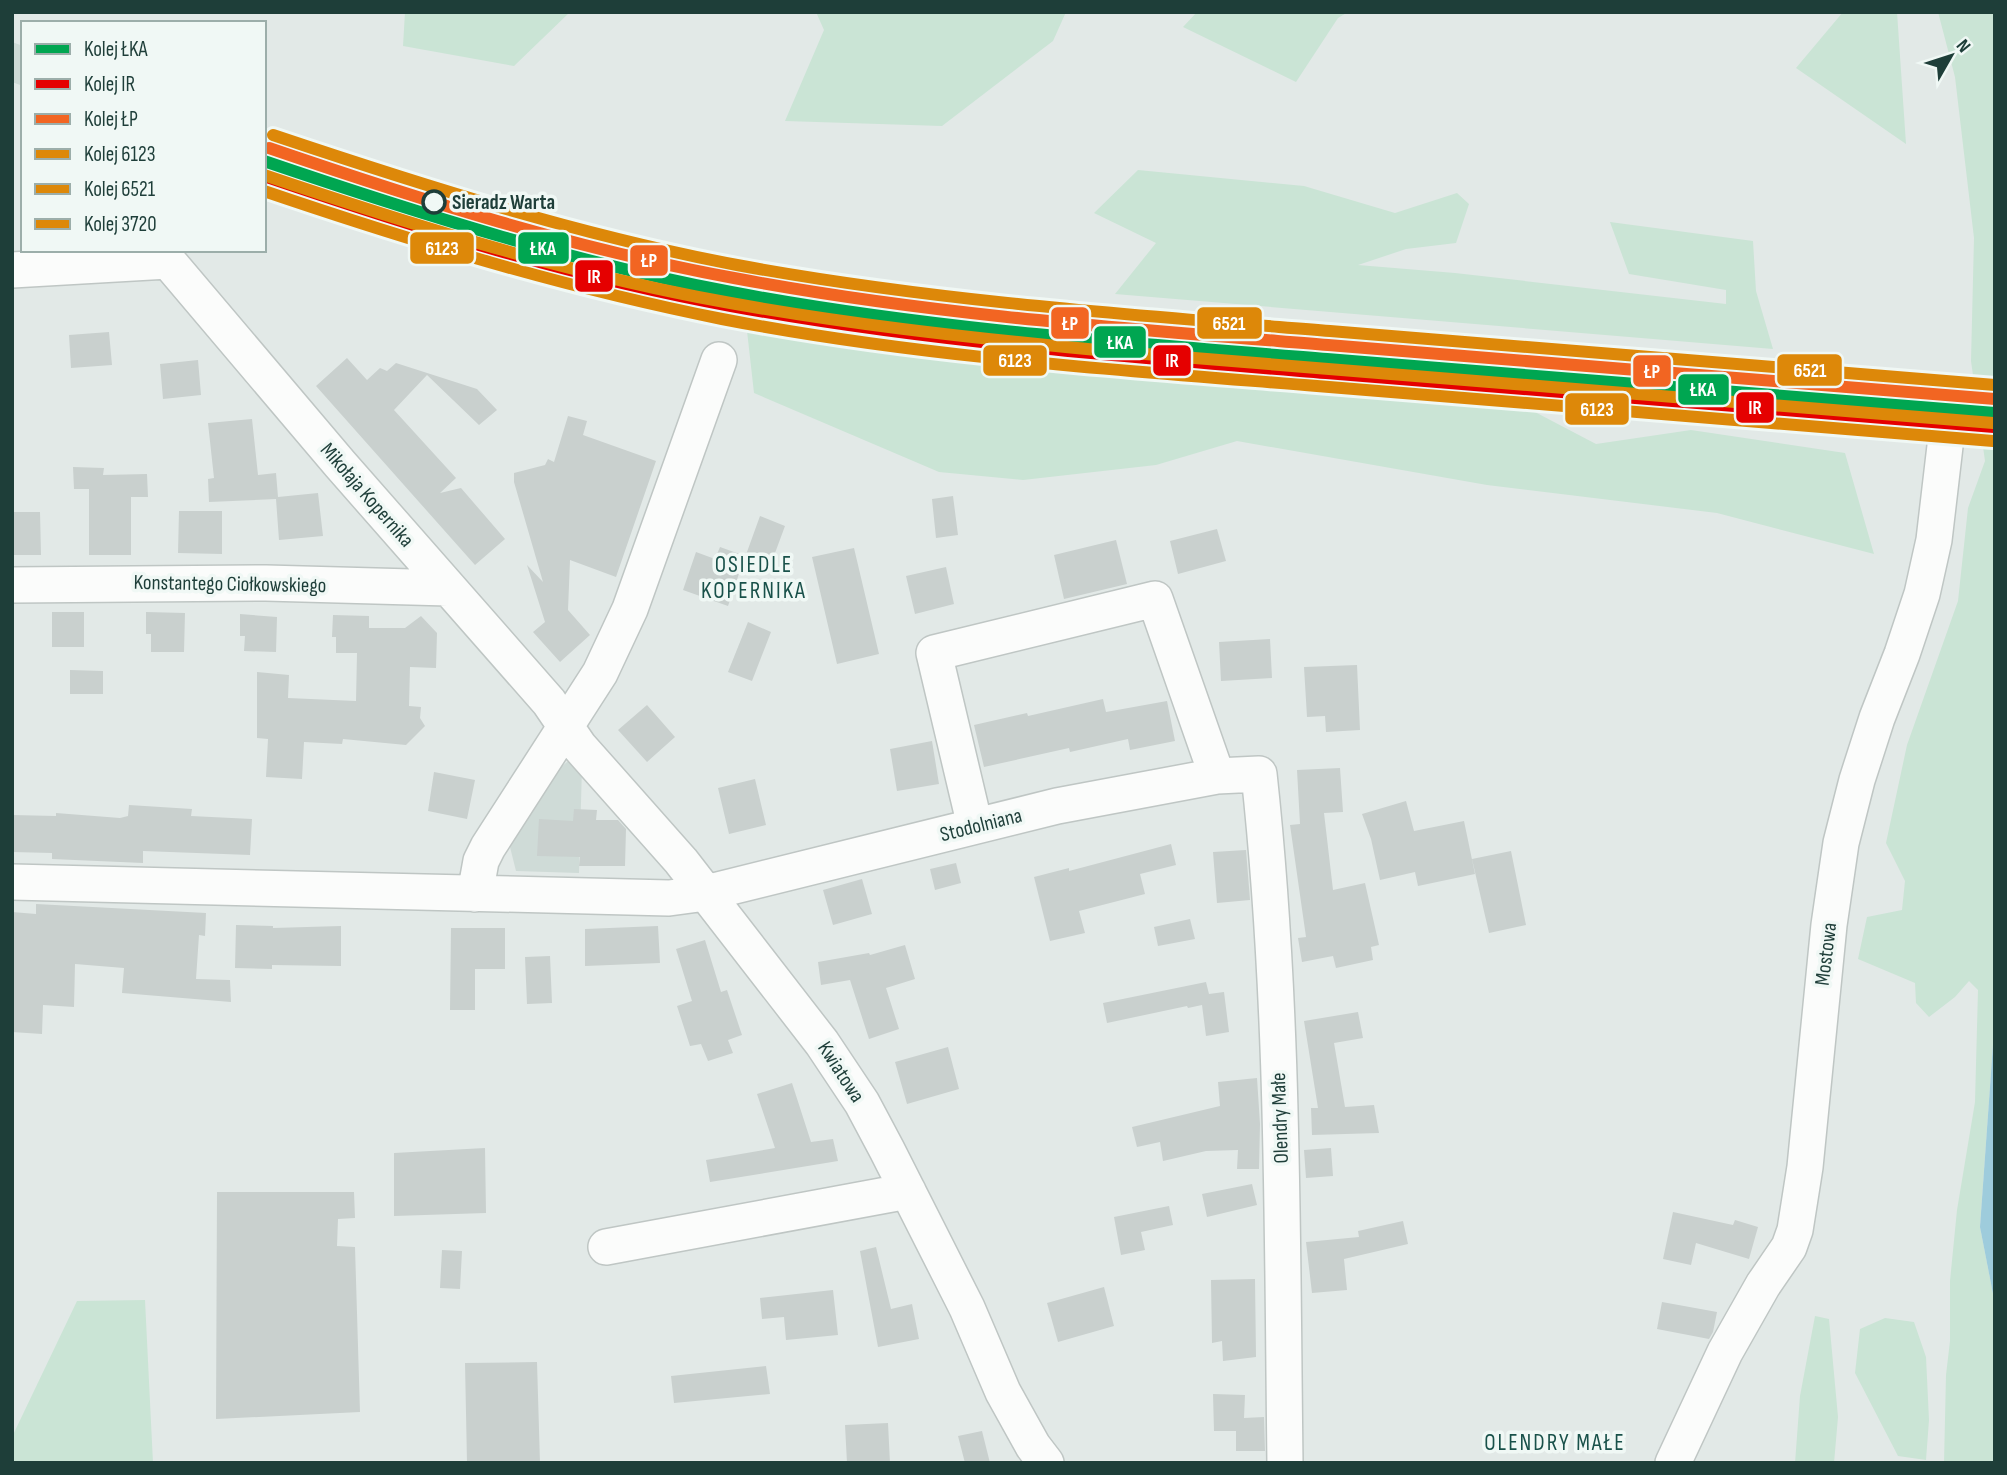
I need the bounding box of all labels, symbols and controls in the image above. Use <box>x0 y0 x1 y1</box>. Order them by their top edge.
legend <box>21 21 266 252</box>
north arrow <box>1916 21 1986 91</box>
text: N <box>1951 35 1975 57</box>
text: Kolej ŁKA <box>84 37 149 62</box>
text: Kolej IR <box>84 72 136 97</box>
text: Kolej ŁP <box>84 107 138 132</box>
text: Kolej 6123 <box>84 142 156 167</box>
text: Kolej 6521 <box>84 177 156 202</box>
marker: Sieradz Warta <box>422 190 446 214</box>
place label: Sieradz Warta <box>452 190 555 215</box>
text: Kolej 3720 <box>84 212 157 237</box>
line badge: 6123 <box>409 231 475 265</box>
line badge: ŁKA <box>517 231 570 265</box>
text: 6123 <box>425 238 459 261</box>
text: ŁKA <box>529 238 557 261</box>
line badge: ŁP <box>629 244 669 277</box>
text: ŁP <box>640 250 657 273</box>
line badge: IR <box>574 259 614 293</box>
text: IR <box>587 266 601 289</box>
line badge: ŁP <box>1050 306 1090 340</box>
line badge: 6521 <box>1196 306 1263 340</box>
text: ŁP <box>1061 313 1078 336</box>
text: 6521 <box>1212 313 1246 336</box>
line badge: ŁKA <box>1093 325 1147 359</box>
text: ŁKA <box>1106 332 1134 355</box>
line badge: 6123 <box>982 344 1048 377</box>
line badge: IR <box>1152 344 1192 377</box>
text: 6123 <box>998 350 1032 373</box>
text: IR <box>1165 350 1179 373</box>
line badge: 6521 <box>1776 353 1843 387</box>
line badge: ŁP <box>1632 354 1672 388</box>
text: 6521 <box>1793 360 1827 383</box>
text: ŁP <box>1643 361 1660 384</box>
line badge: ŁKA <box>1677 373 1730 406</box>
text: ŁKA <box>1689 379 1717 402</box>
line badge: IR <box>1735 391 1775 424</box>
line badge: 6123 <box>1564 392 1630 426</box>
text: IR <box>1748 397 1762 420</box>
text: 6123 <box>1580 399 1614 422</box>
street label: Mikołaja Kopernika <box>315 438 419 552</box>
district label: OSIEDLE KOPERNIKA <box>701 551 807 605</box>
street label: Konstantego Ciołkowskiego <box>133 570 327 598</box>
street label: Stodolniana <box>938 803 1024 847</box>
street label: Mostowa <box>1810 921 1842 987</box>
street label: Kwiatowa <box>812 1037 870 1107</box>
street label: Olendry Małe <box>1266 1072 1294 1164</box>
district label: OLENDRY MAŁE <box>1484 1429 1626 1457</box>

